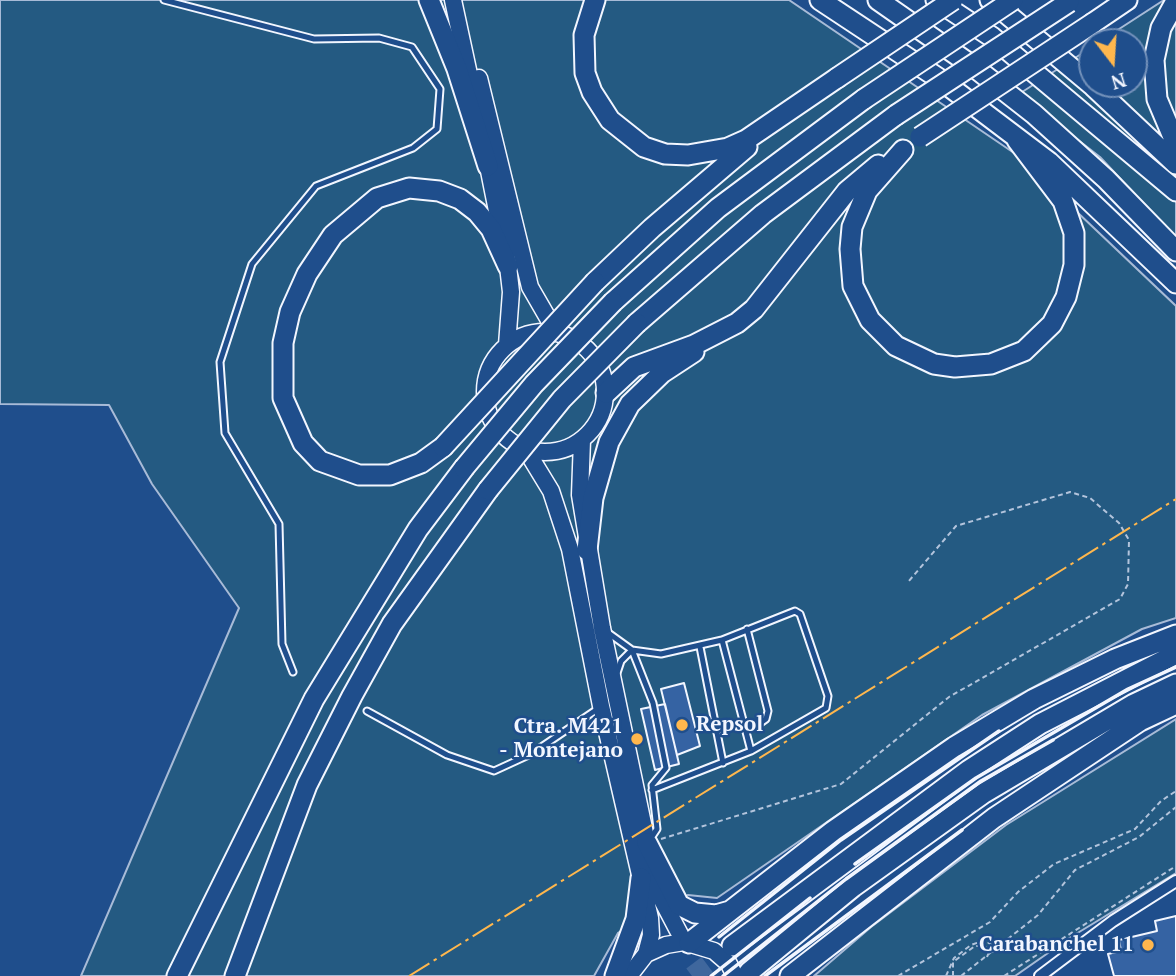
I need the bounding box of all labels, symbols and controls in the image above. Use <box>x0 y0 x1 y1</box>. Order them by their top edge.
north arrow <box>1078 28 1148 98</box>
text: N <box>1108 68 1129 96</box>
place label: Repsol <box>696 712 763 738</box>
place label: Ctra. M421 - Montejano <box>499 714 623 764</box>
marker: Repsol <box>674 717 690 733</box>
marker: Ctra. M421 - Montejano <box>629 731 645 747</box>
place label: Carabanchel 11 <box>979 932 1134 958</box>
marker: Carabanchel 11 <box>1140 937 1156 953</box>

